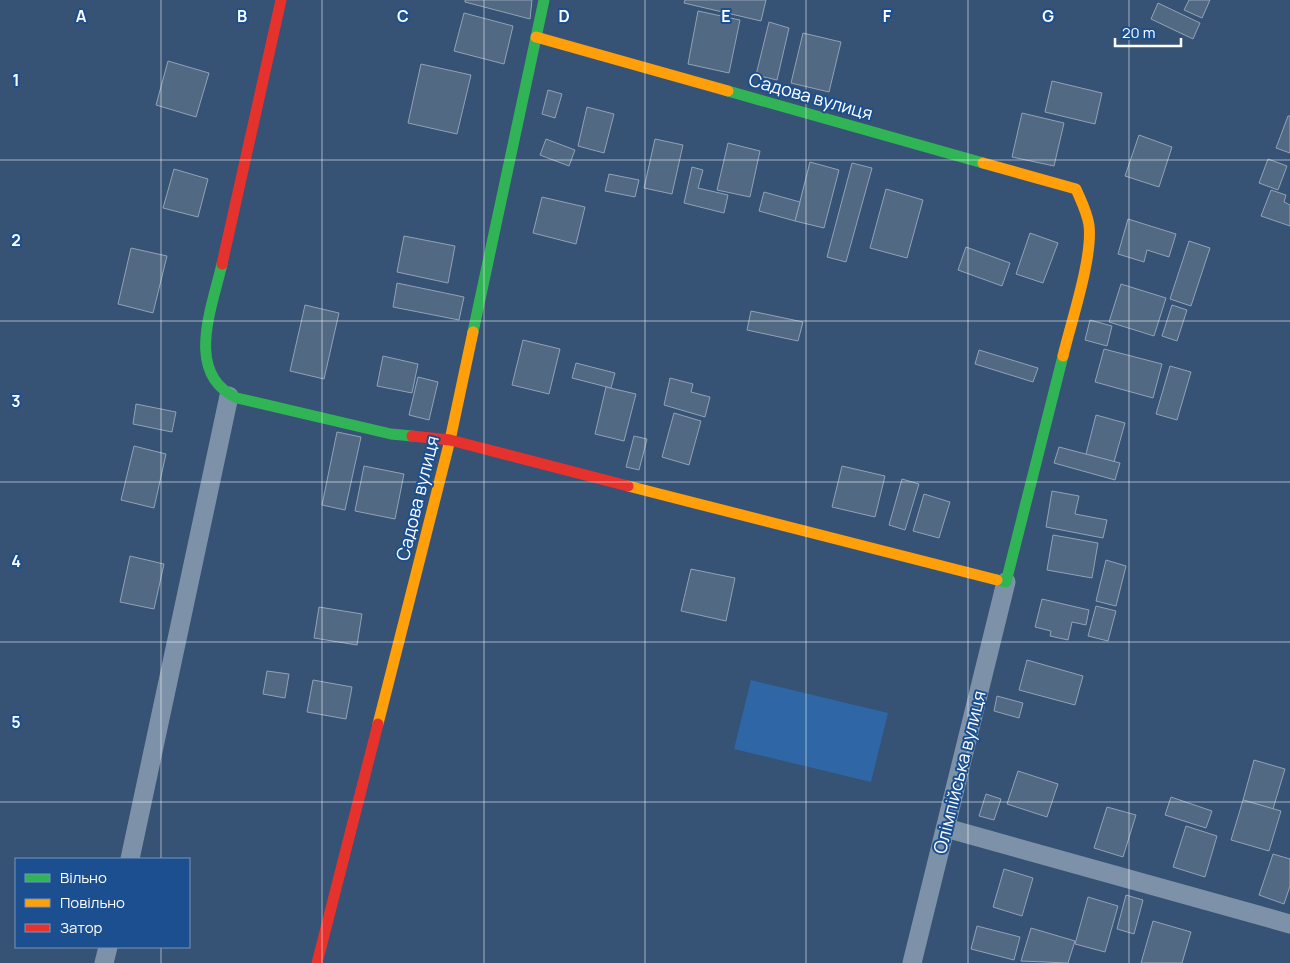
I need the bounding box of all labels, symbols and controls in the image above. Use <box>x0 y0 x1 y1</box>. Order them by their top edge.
text: A <box>76 5 87 27</box>
text: B <box>237 5 247 27</box>
text: C <box>397 5 409 27</box>
text: D <box>558 5 570 27</box>
text: E <box>721 5 731 27</box>
text: F <box>883 5 892 27</box>
text: G <box>1042 5 1054 27</box>
scale bar <box>1115 15 1181 47</box>
text: 20 m <box>1122 22 1155 43</box>
street label: Садова вулиця <box>746 67 876 125</box>
text: 1 <box>12 69 20 91</box>
text: 2 <box>11 229 21 251</box>
text: 3 <box>11 390 21 412</box>
street label: Садова вулиця <box>390 433 444 563</box>
text: 4 <box>11 550 21 572</box>
street label: Олімпійська вулиця <box>927 688 991 856</box>
text: 5 <box>11 711 21 733</box>
legend <box>15 858 190 948</box>
text: Вільно <box>60 867 107 888</box>
text: Повільно <box>60 892 125 913</box>
text: Затор <box>60 917 103 938</box>

